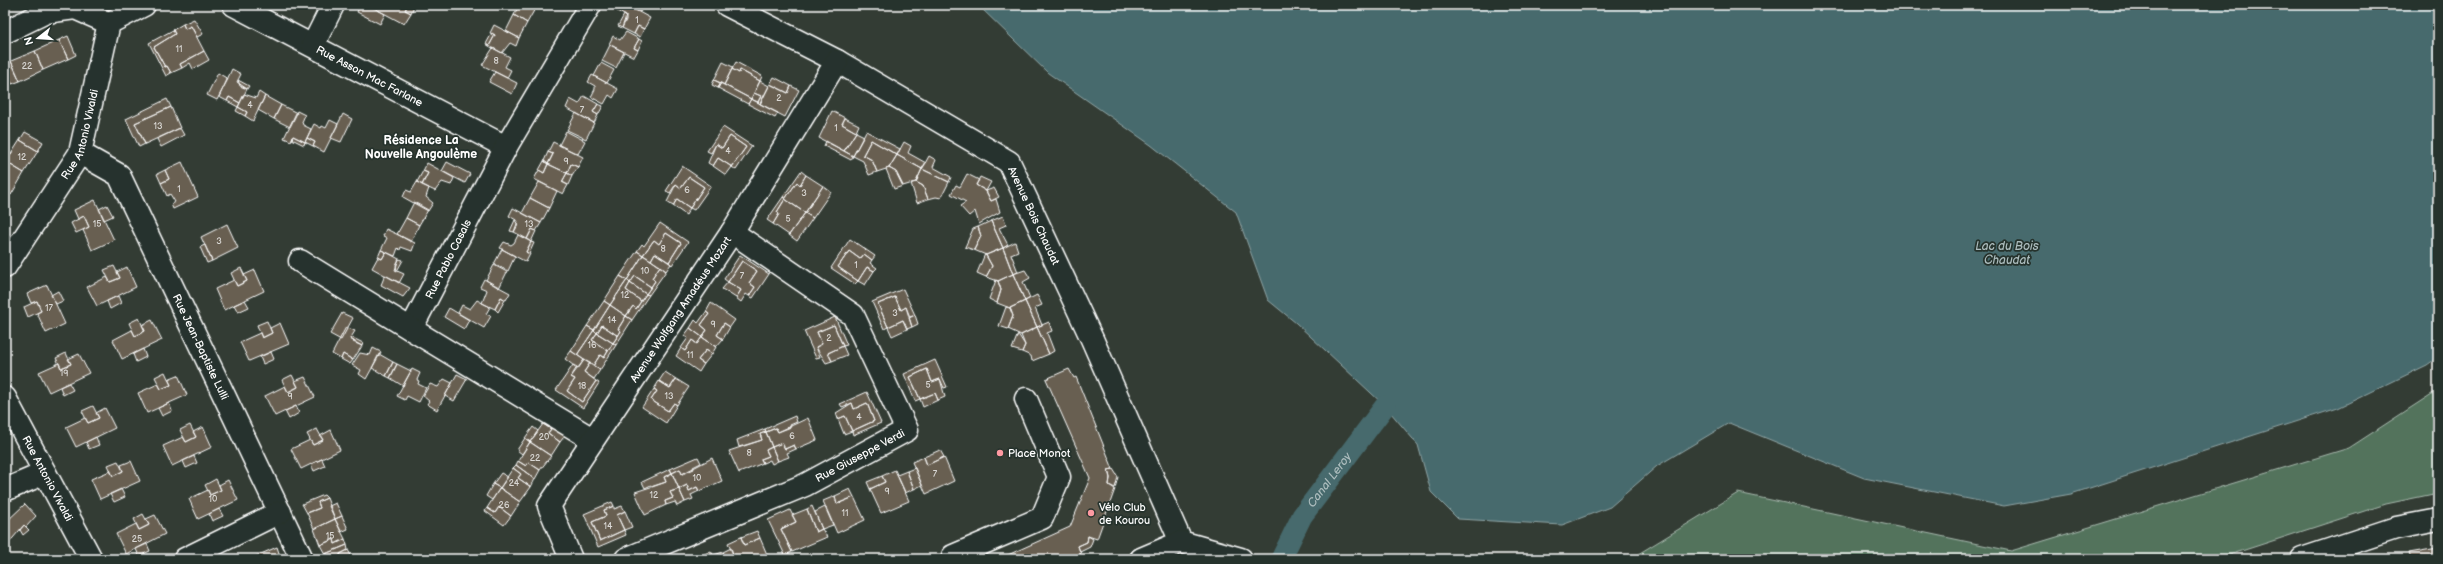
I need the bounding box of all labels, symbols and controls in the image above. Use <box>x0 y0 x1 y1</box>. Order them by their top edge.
house number: 1 <box>635 15 639 26</box>
north arrow <box>18 18 58 58</box>
text: N <box>21 35 36 47</box>
street label: Rue Asson Mac Farlane <box>314 43 425 110</box>
house number: 11 <box>176 44 182 55</box>
house number: 8 <box>493 56 499 67</box>
house number: 22 <box>22 61 33 72</box>
street label: Rue Antonio Vivaldi <box>58 88 101 182</box>
house number: 2 <box>776 93 782 104</box>
house number: 4 <box>247 100 253 111</box>
house number: 7 <box>580 105 585 116</box>
house number: 13 <box>153 121 163 132</box>
house number: 1 <box>834 123 838 134</box>
district label: Résidence La Nouvelle Angoulème <box>365 133 477 162</box>
house number: 4 <box>725 146 731 157</box>
house number: 12 <box>18 152 27 163</box>
house number: 9 <box>563 156 569 167</box>
street label: Avenue Bois Chaudat <box>1005 165 1062 267</box>
house number: 1 <box>177 184 181 195</box>
house number: 6 <box>684 185 690 196</box>
house number: 3 <box>801 188 807 199</box>
house number: 5 <box>785 214 791 225</box>
street label: Rue Pablo Casals <box>423 217 474 301</box>
house number: 15 <box>93 219 101 230</box>
house number: 13 <box>524 219 534 230</box>
street label: Avenue Wolfgang Amadéus Mozart <box>627 234 735 385</box>
house number: 3 <box>216 236 222 247</box>
water label: Lac du Bois Chaudat <box>1975 239 2039 268</box>
house number: 8 <box>660 244 666 255</box>
house number: 1 <box>854 260 858 271</box>
house number: 10 <box>641 266 649 277</box>
house number: 7 <box>740 271 745 282</box>
house number: 12 <box>621 290 630 301</box>
street label: Rue Jean-Baptiste Lulli <box>170 292 231 402</box>
house number: 17 <box>45 303 54 314</box>
house number: 3 <box>892 308 898 319</box>
house number: 14 <box>608 315 617 326</box>
house number: 9 <box>710 319 716 330</box>
house number: 2 <box>826 333 832 344</box>
house number: 16 <box>588 340 597 351</box>
house number: 11 <box>687 350 693 361</box>
house number: 19 <box>60 368 68 379</box>
house number: 5 <box>925 380 931 391</box>
house number: 18 <box>578 381 586 392</box>
house number: 9 <box>287 391 293 402</box>
house number: 13 <box>664 391 674 402</box>
house number: 4 <box>856 412 862 423</box>
street label: Rue Giuseppe Verdi <box>813 427 907 485</box>
house number: 6 <box>789 431 795 442</box>
house number: 20 <box>539 432 549 443</box>
street label: Rue Antonio Vivaldi <box>19 433 76 524</box>
place label: Place Monot <box>1008 447 1071 460</box>
house number: 8 <box>746 448 752 459</box>
marker: Place Monot <box>995 448 1005 458</box>
water label: Canal Leroy <box>1304 449 1355 511</box>
house number: 22 <box>530 453 541 464</box>
house number: 7 <box>933 469 938 480</box>
house number: 10 <box>693 473 701 484</box>
house number: 24 <box>509 478 520 489</box>
house number: 9 <box>884 486 890 497</box>
house number: 12 <box>650 490 659 501</box>
house number: 10 <box>209 494 217 505</box>
house number: 26 <box>499 500 510 511</box>
place label: Vélo Club de Kourou <box>1099 501 1150 527</box>
house number: 11 <box>842 508 848 519</box>
marker: Vélo Club de Kourou <box>1086 508 1096 518</box>
house number: 14 <box>604 521 613 532</box>
house number: 15 <box>326 531 334 542</box>
house number: 25 <box>132 534 142 545</box>

